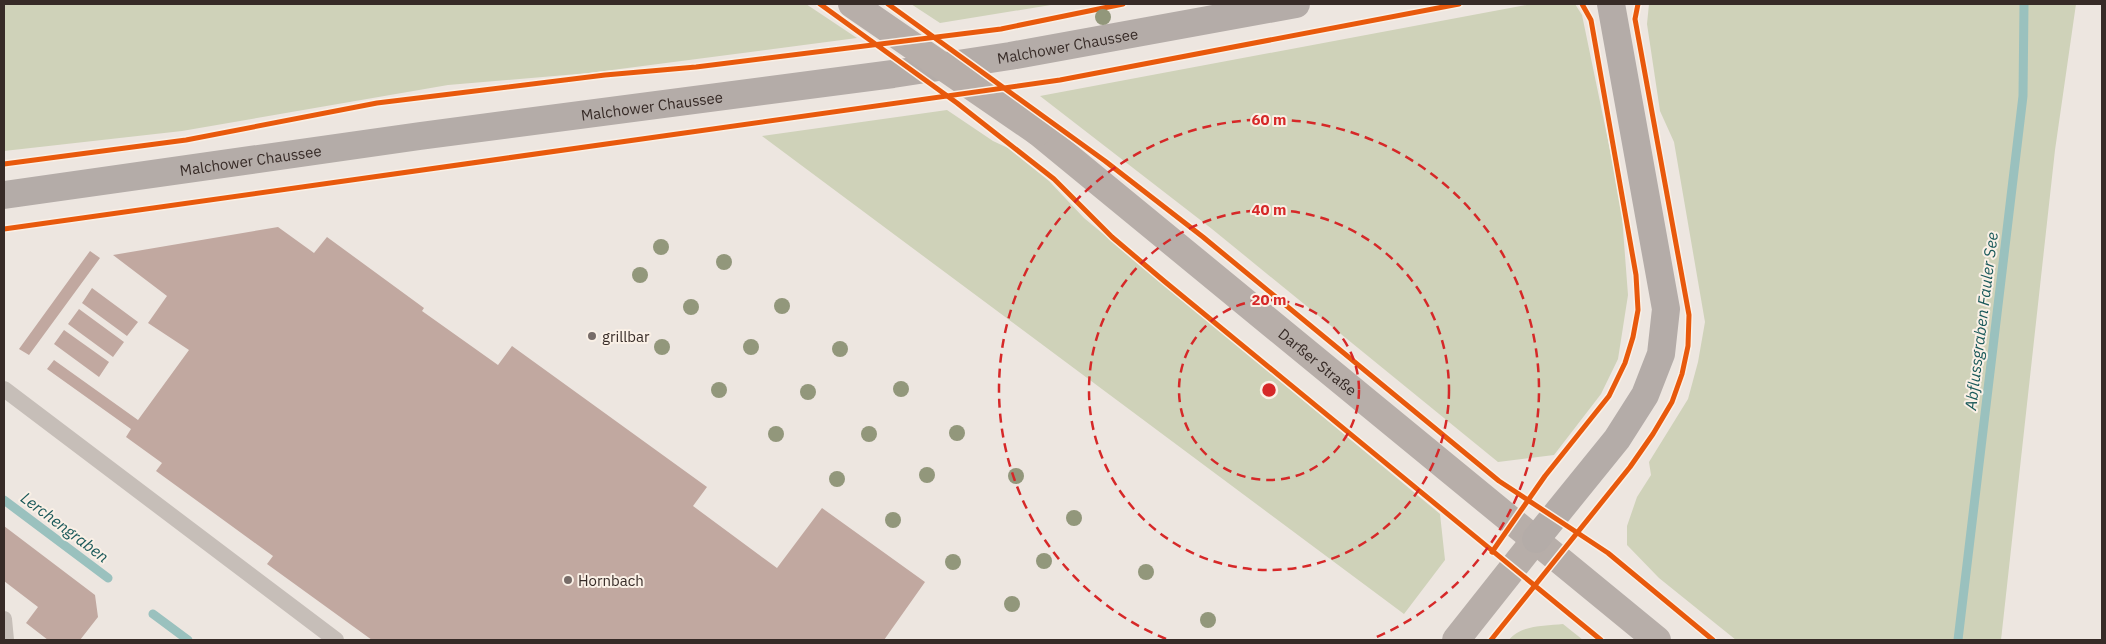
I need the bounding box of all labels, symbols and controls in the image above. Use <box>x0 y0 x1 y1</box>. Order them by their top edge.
street label: Malchower Chaussee <box>996 23 1139 67</box>
street label: Malchower Chaussee <box>580 87 724 124</box>
text: 60 m <box>1252 110 1286 129</box>
street label: Malchower Chaussee <box>178 141 323 179</box>
text: 40 m <box>1252 200 1286 219</box>
water label: Abflussgraben Fauler See <box>1960 231 2002 412</box>
text: 20 m <box>1252 290 1286 309</box>
street label: Darßer Straße <box>1275 324 1361 399</box>
place label: grillbar <box>602 327 650 346</box>
marker: grillbar <box>586 330 598 342</box>
centre of rings <box>1260 381 1278 399</box>
water label: Lerchengraben <box>17 487 113 567</box>
place label: Hornbach <box>578 571 644 590</box>
marker: Hornbach <box>562 574 574 586</box>

